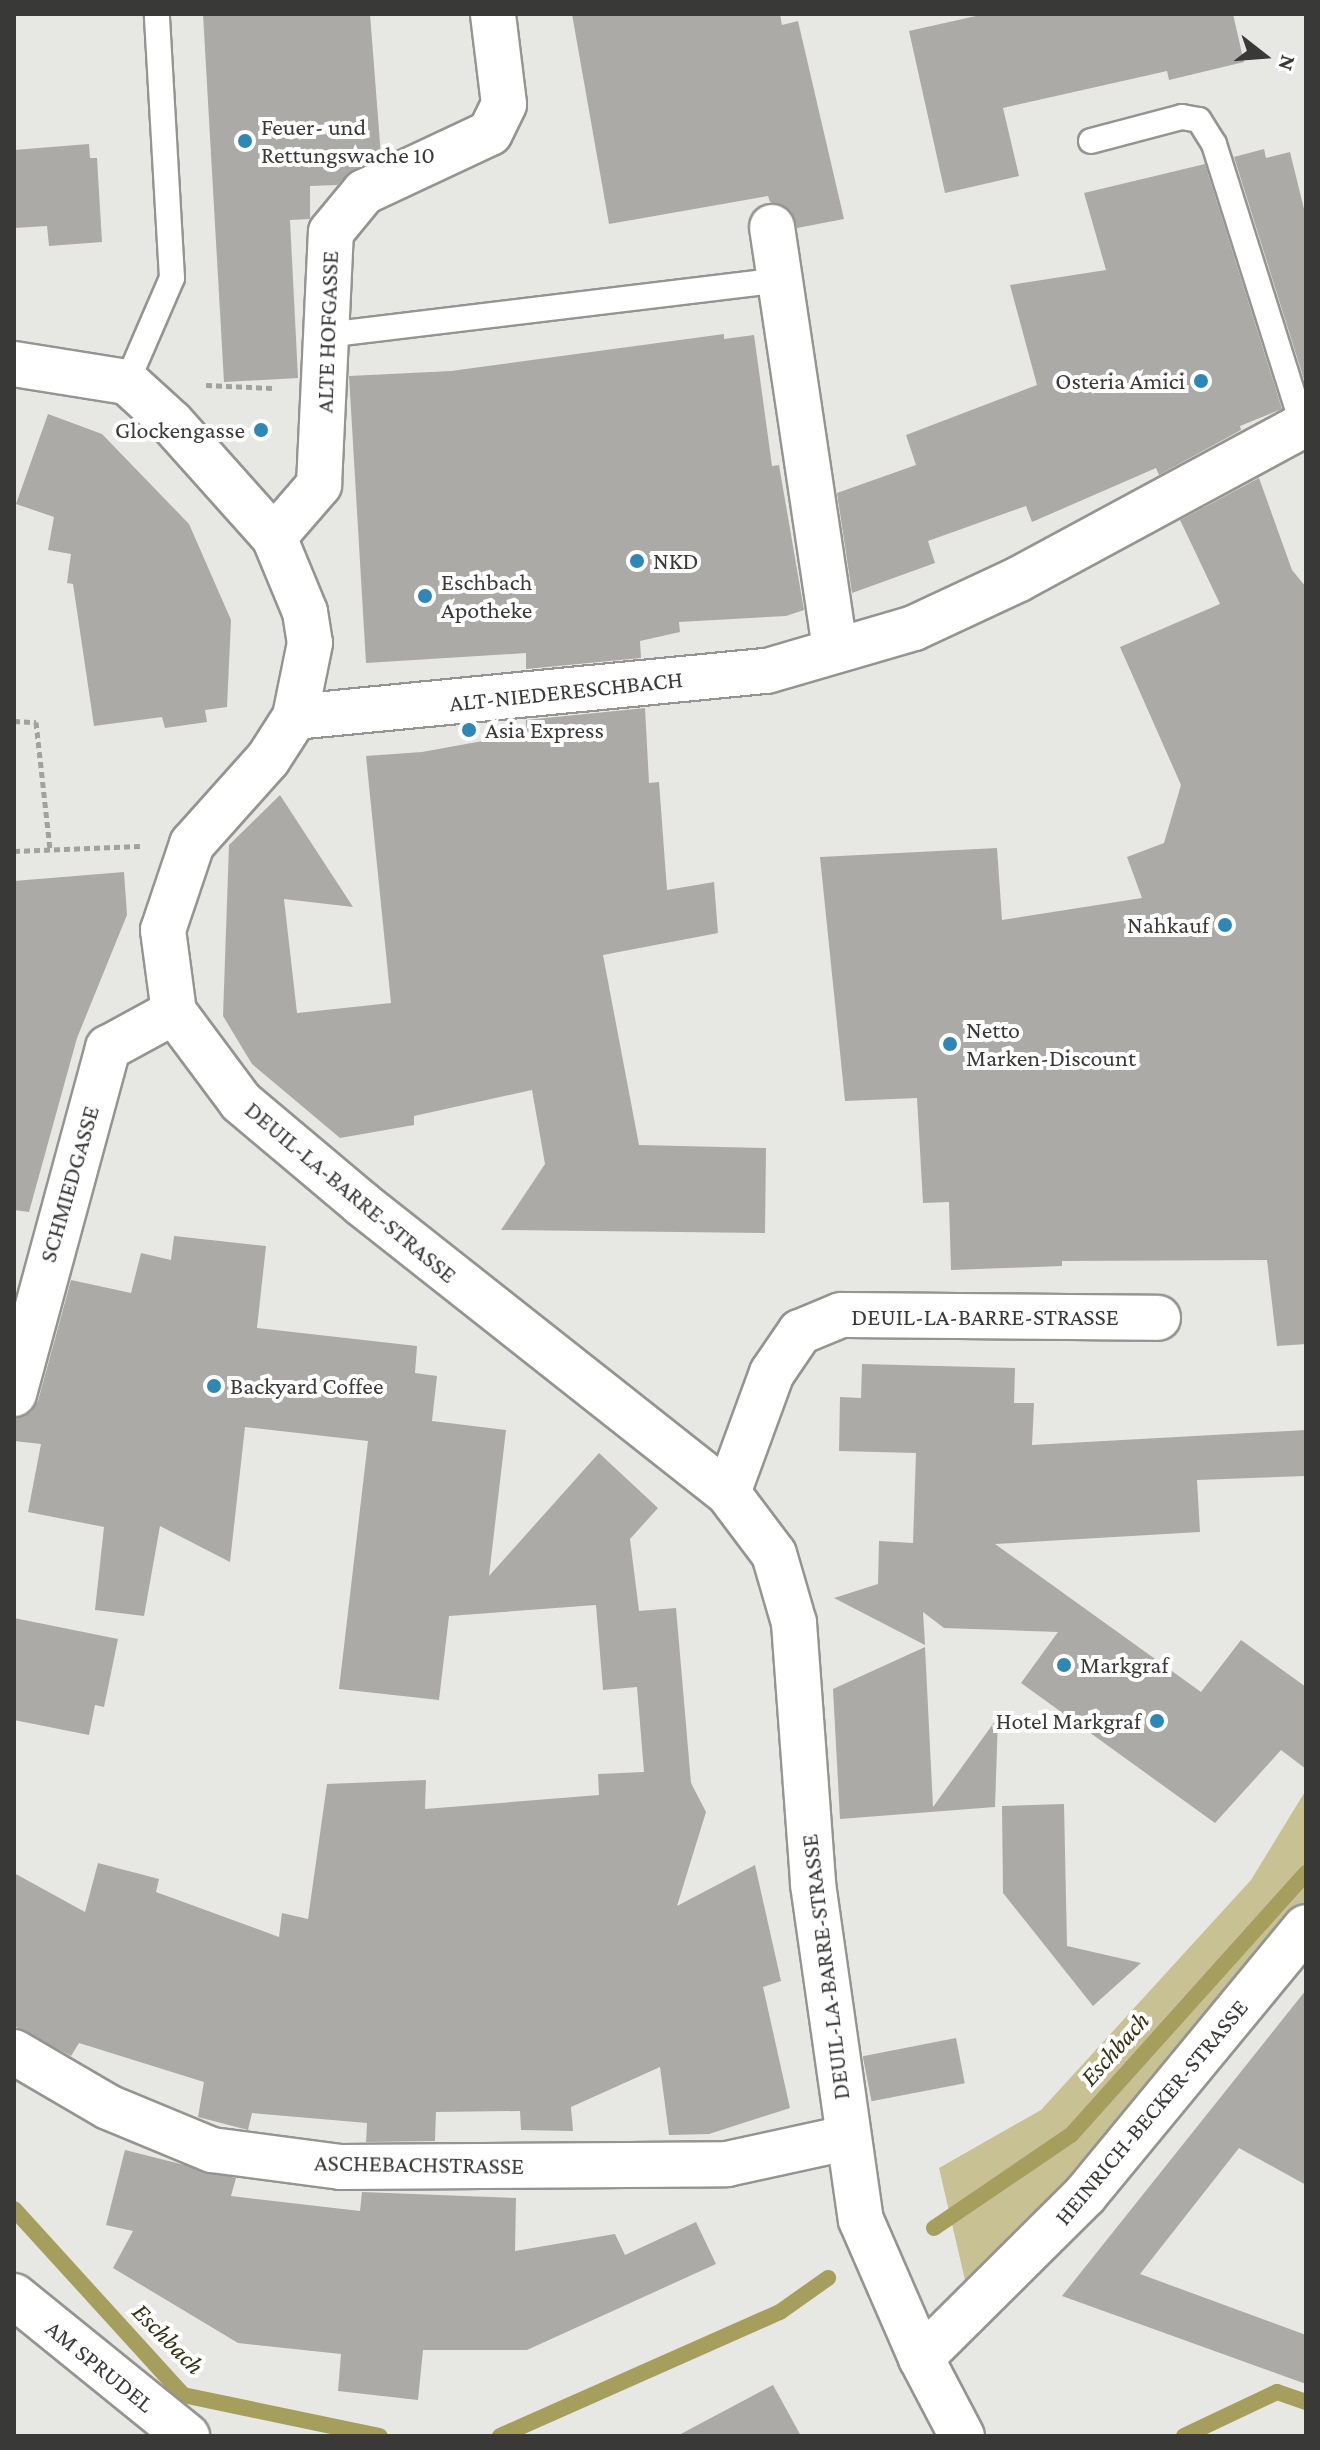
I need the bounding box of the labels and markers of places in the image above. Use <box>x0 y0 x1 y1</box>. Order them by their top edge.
place label: Feuer- und Rettungswache 10 <box>261 113 435 169</box>
marker: Feuer- und Rettungswache 10 <box>236 132 254 150</box>
place label: Osteria Amici <box>1055 367 1185 395</box>
marker: Osteria Amici <box>1192 372 1210 390</box>
place label: Glockengasse <box>115 416 245 444</box>
marker: Glockengasse <box>252 421 270 439</box>
place label: NKD <box>653 547 699 575</box>
marker: NKD <box>628 552 646 570</box>
place label: Eschbach Apotheke <box>441 568 532 624</box>
marker: Eschbach Apotheke <box>416 587 434 605</box>
place label: Asia Express <box>485 716 604 744</box>
marker: Asia Express <box>460 721 478 739</box>
place label: Nahkauf <box>1127 911 1209 939</box>
marker: Nahkauf <box>1216 916 1234 934</box>
place label: Netto Marken-Discount <box>966 1016 1136 1072</box>
marker: Netto Marken-Discount <box>941 1035 959 1053</box>
place label: Backyard Coffee <box>230 1372 383 1400</box>
marker: Backyard Coffee <box>205 1377 223 1395</box>
place label: Markgraf <box>1080 1651 1169 1679</box>
marker: Markgraf <box>1055 1656 1073 1674</box>
place label: Hotel Markgraf <box>996 1707 1141 1735</box>
marker: Hotel Markgraf <box>1148 1712 1166 1730</box>

